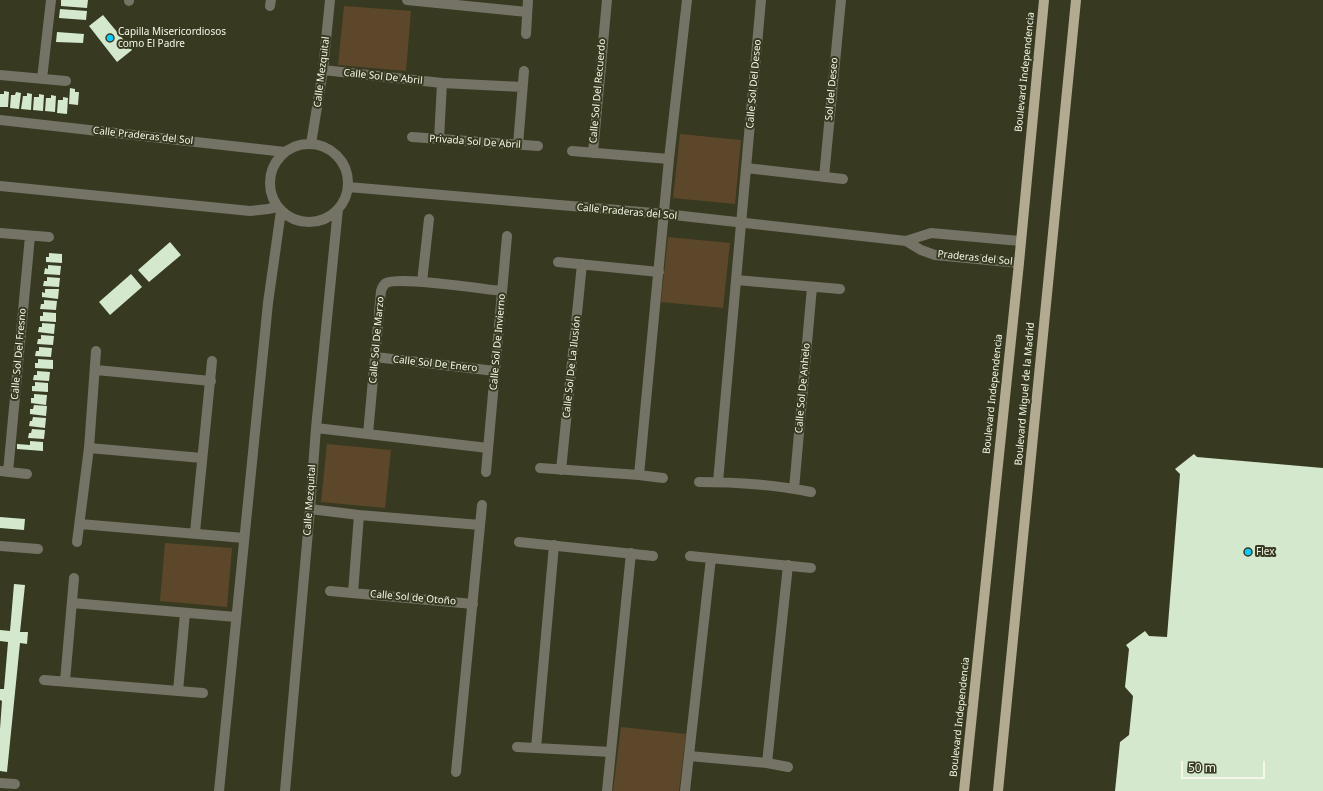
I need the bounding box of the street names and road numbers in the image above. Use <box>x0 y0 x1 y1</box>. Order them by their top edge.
street label: Boulevard Independencia <box>1013 11 1037 133</box>
street label: Calle Mezquital <box>312 36 332 108</box>
street label: Calle Sol Del Recuerdo <box>587 38 609 144</box>
street label: Calle Sol Del Deseo <box>744 39 764 129</box>
street label: Sol del Deseo <box>823 57 841 121</box>
street label: Calle Sol De Abril <box>343 67 423 87</box>
street label: Calle Praderas del Sol <box>92 125 194 147</box>
street label: Privada Sol De Abril <box>429 133 521 151</box>
street label: Calle Praderas del Sol <box>576 202 678 222</box>
street label: Praderas del Sol <box>937 248 1013 268</box>
street label: Calle Sol De Invierno <box>488 293 508 391</box>
street label: Calle Sol De Marzo <box>367 296 387 384</box>
street label: Calle Sol Del Fresno <box>9 308 29 400</box>
street label: Calle Sol De La Ilusión <box>561 315 583 419</box>
street label: Boulevard Miguel de la Madrid <box>1013 322 1037 466</box>
street label: Boulevard Independencia <box>981 333 1005 455</box>
street label: Calle Sol De Anhelo <box>793 342 813 434</box>
street label: Calle Sol De Enero <box>392 354 478 374</box>
street label: Calle Mezquital <box>302 464 318 536</box>
street label: Calle Sol de Otoño <box>370 588 456 608</box>
street label: Boulevard Independencia <box>948 656 972 778</box>

